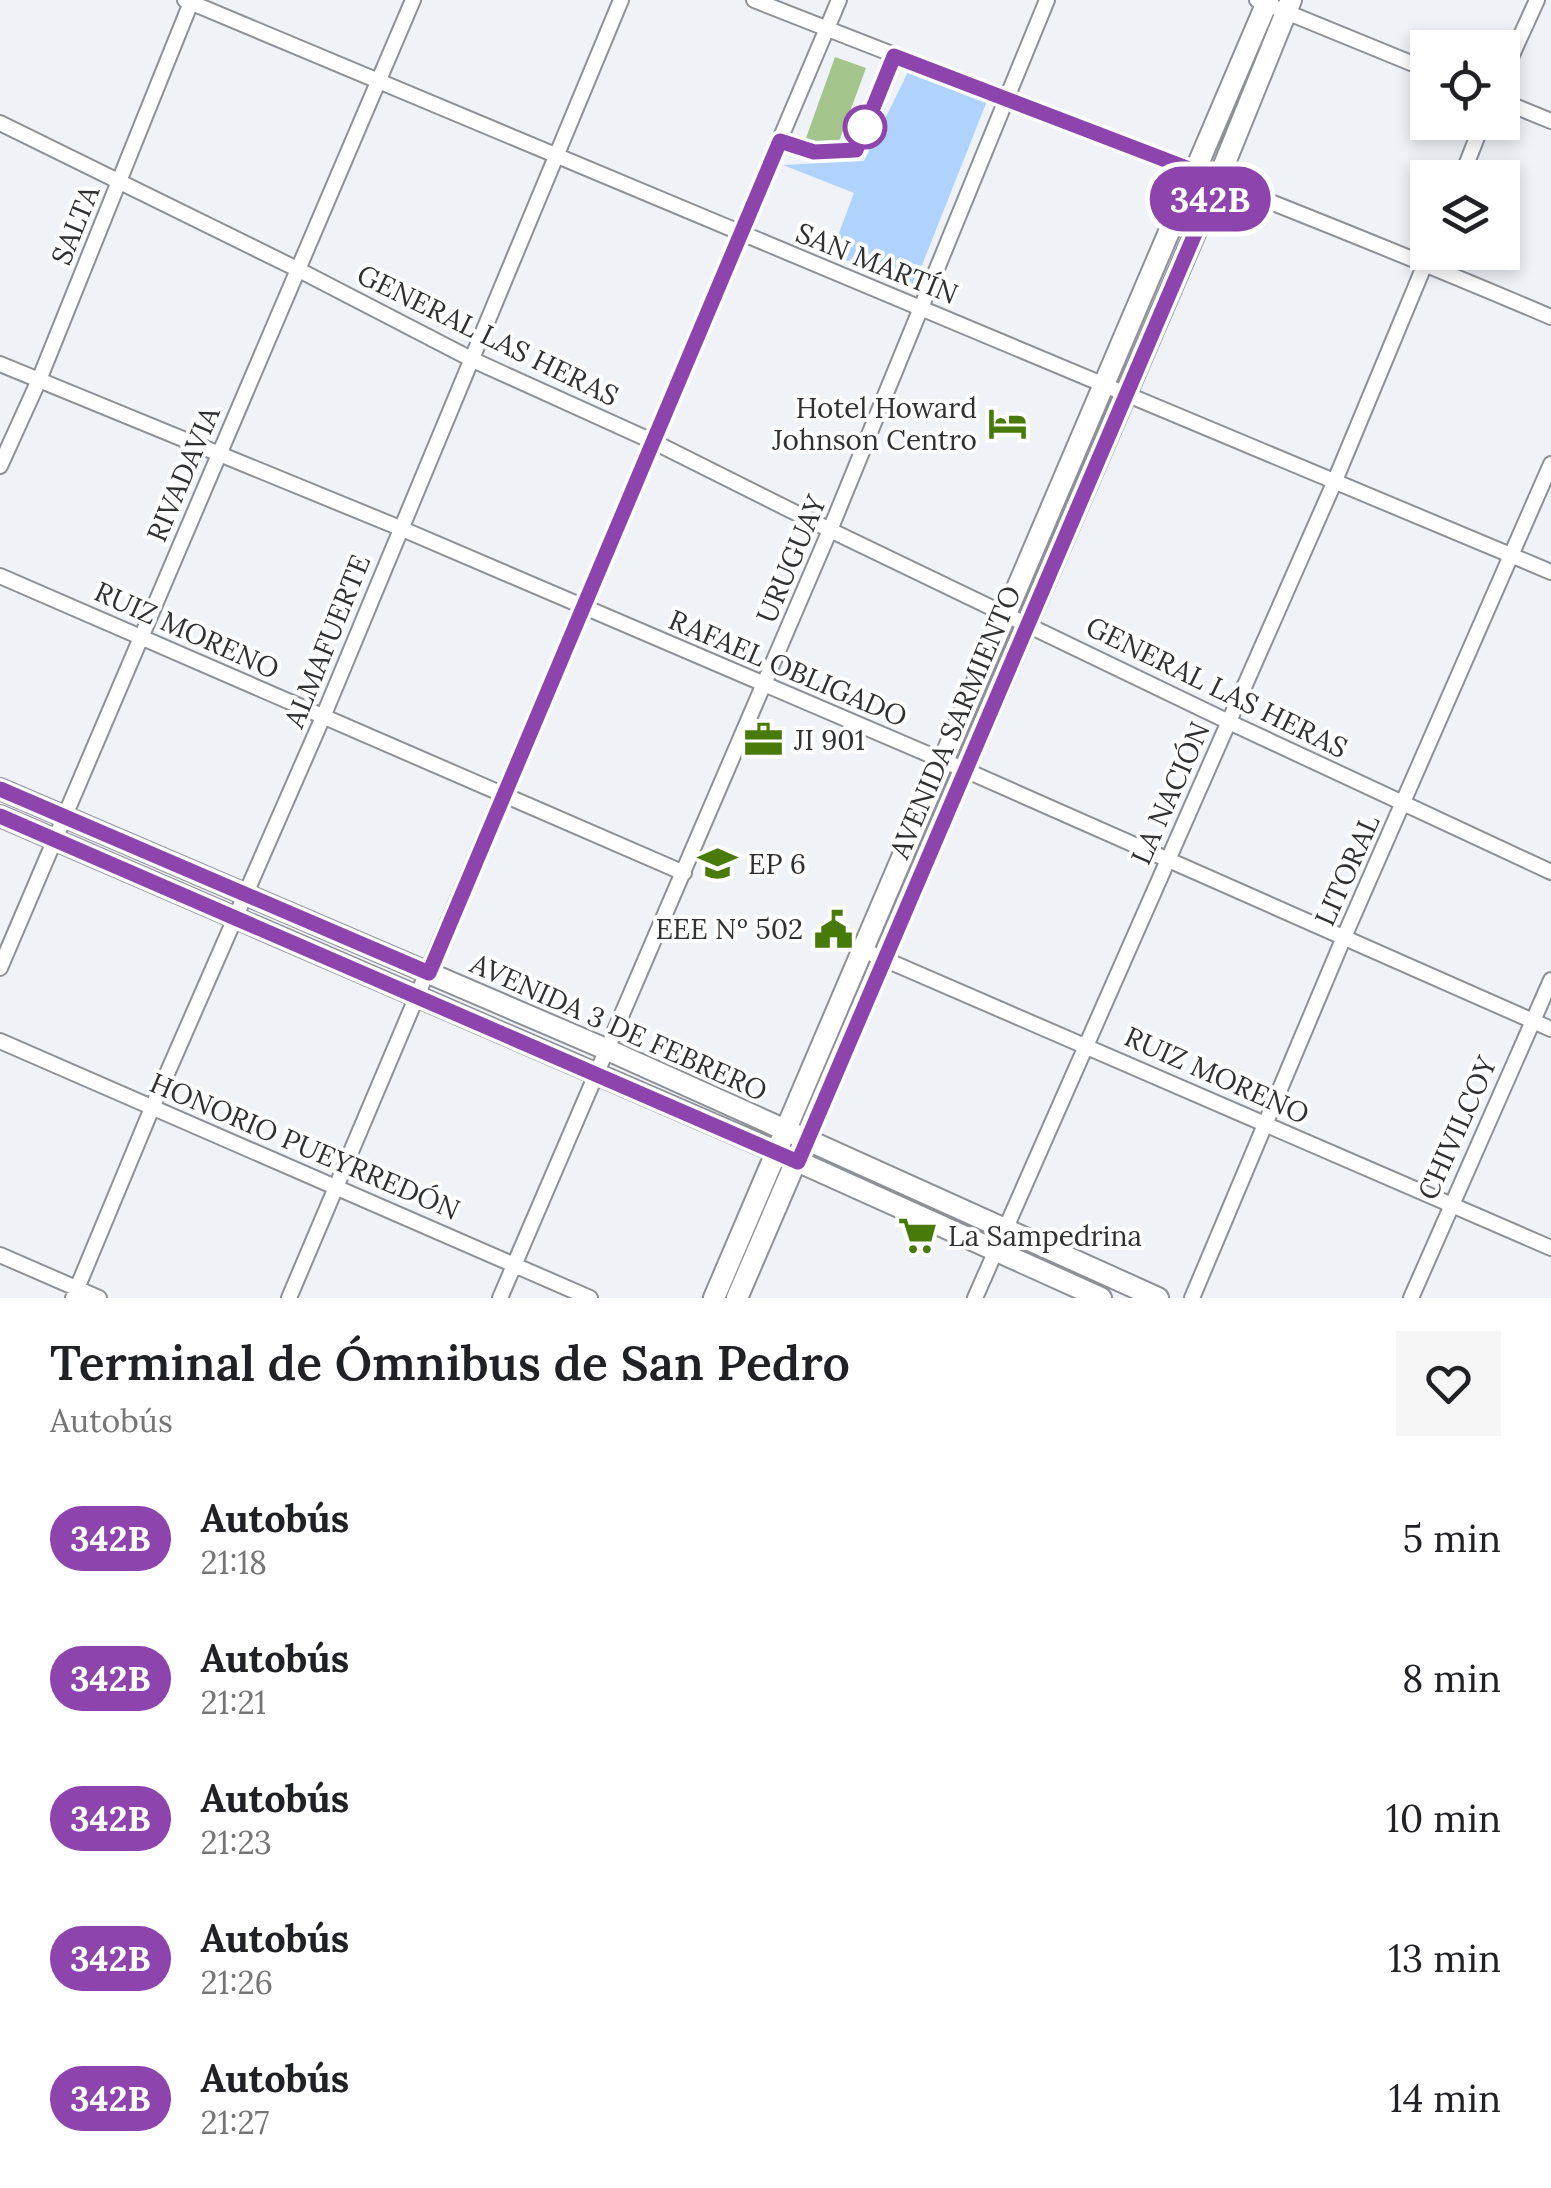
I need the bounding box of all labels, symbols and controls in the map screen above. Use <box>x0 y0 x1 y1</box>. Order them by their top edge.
map controls <box>1410 30 1520 270</box>
button: locate <box>1410 30 1520 140</box>
unlabelled marker <box>844 106 886 148</box>
button: layers <box>1410 160 1520 270</box>
line badge: 342B <box>1140 166 1280 232</box>
text: 342B <box>1170 177 1250 222</box>
street label: SALTA <box>43 179 107 270</box>
street label: SAN MARTÍN <box>791 214 963 312</box>
street label: GENERAL LAS HERAS <box>351 256 625 414</box>
place label: Hotel Howard Johnson Centro <box>771 390 977 458</box>
street label: RIVADAVIA <box>138 400 228 547</box>
hotel icon: Hotel Howard Johnson Centro <box>986 403 1028 445</box>
street label: URUGUAY <box>748 489 834 628</box>
street label: ALMAFUERTE <box>276 549 378 734</box>
street label: RUIZ MORENO <box>89 573 285 687</box>
street label: AVENIDA SARMIENTO <box>881 580 1029 865</box>
street label: RAFAEL OBLIGADO <box>663 601 913 735</box>
street label: GENERAL LAS HERAS <box>1080 608 1354 766</box>
street label: LA NACIÓN <box>1123 716 1217 870</box>
office icon: JI 901 <box>743 719 785 761</box>
place label: JI 901 <box>793 722 865 758</box>
street label: LITORAL <box>1307 809 1387 931</box>
school or university icon: EP 6 <box>697 843 739 885</box>
place label: EP 6 <box>748 846 806 882</box>
public building icon: EEE Nº 502 <box>812 908 854 950</box>
place label: EEE Nº 502 <box>655 911 803 947</box>
street label: AVENIDA 3 DE FEBRERO <box>464 945 773 1109</box>
street label: RUIZ MORENO <box>1119 1018 1315 1132</box>
street label: CHIVILCOY <box>1409 1050 1505 1205</box>
street label: HONORIO PUEYRREDÓN <box>145 1064 465 1228</box>
supermarket icon: La Sampedrina <box>897 1215 939 1257</box>
place label: La Sampedrina <box>948 1218 1142 1254</box>
button: heart <box>1396 1331 1501 1436</box>
text: Terminal de Ómnibus de San Pedro <box>50 1332 850 1393</box>
text: Autobús <box>50 1400 173 1441</box>
text: Autobús <box>201 1494 349 1542</box>
text: 5 min <box>1403 1514 1501 1562</box>
text: 342B <box>70 1516 151 1561</box>
text: 21:18 <box>201 1542 267 1583</box>
text: Autobús <box>201 1634 349 1682</box>
text: 8 min <box>1402 1654 1501 1702</box>
text: 342B <box>70 1656 151 1701</box>
text: 21:21 <box>201 1682 266 1723</box>
text: Autobús <box>201 1774 349 1822</box>
text: 10 min <box>1386 1794 1501 1842</box>
text: 342B <box>70 1796 151 1841</box>
text: 21:23 <box>201 1822 272 1863</box>
text: Autobús <box>201 1914 349 1962</box>
text: 13 min <box>1388 1934 1501 1982</box>
text: 342B <box>70 1936 151 1981</box>
text: 21:26 <box>201 1962 273 2003</box>
text: Autobús <box>201 2054 349 2102</box>
text: 14 min <box>1389 2074 1501 2122</box>
text: 342B <box>70 2076 151 2121</box>
text: 21:27 <box>201 2102 269 2143</box>

